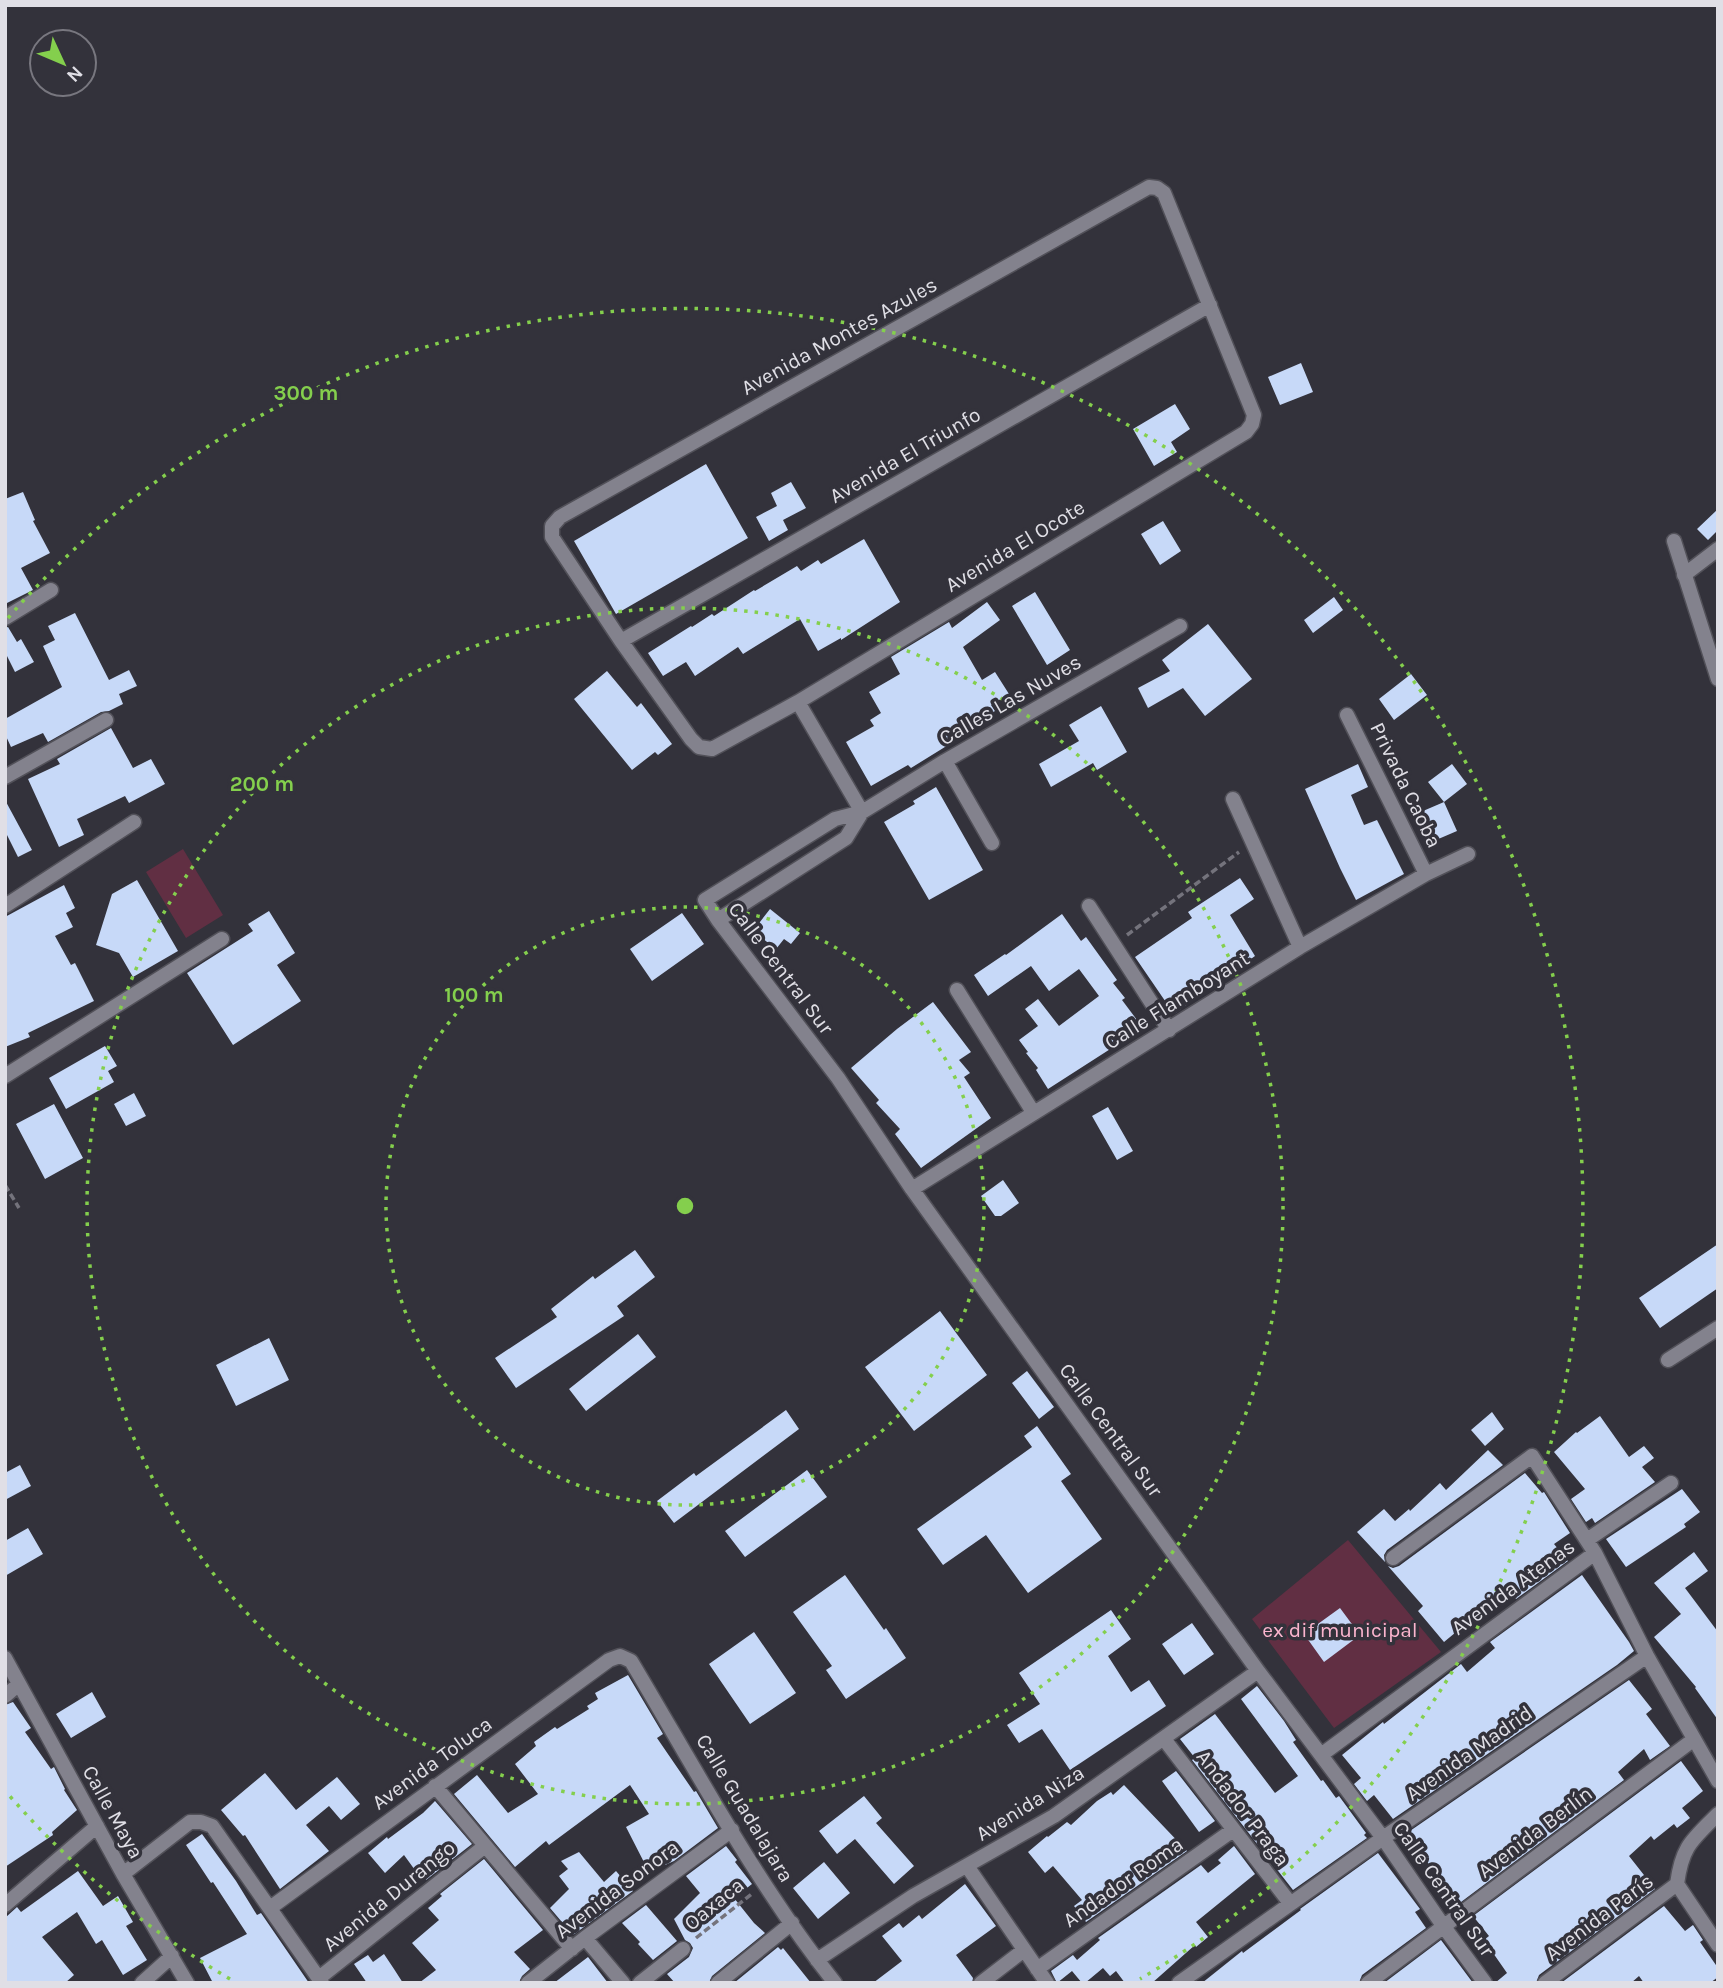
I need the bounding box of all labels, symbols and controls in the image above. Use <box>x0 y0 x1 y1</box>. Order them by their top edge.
north arrow <box>28 28 98 98</box>
text: N <box>62 62 87 87</box>
street label: Avenida Montes Azules <box>737 272 941 400</box>
text: 300 m <box>274 381 338 405</box>
street label: Avenida El Triunfo <box>825 402 985 508</box>
street label: Avenida El Ocote <box>941 495 1089 597</box>
street label: Calles Las Nuves <box>935 650 1085 750</box>
street label: Privada Caoba <box>1365 718 1447 852</box>
text: 200 m <box>230 772 294 796</box>
street label: Calle Central Sur <box>724 897 839 1039</box>
street label: Calle Flamboyant <box>1100 946 1254 1054</box>
text: 100 m <box>444 983 504 1007</box>
centre of rings <box>673 1194 697 1218</box>
street label: Calle Central Sur <box>1054 1359 1168 1502</box>
street label: Avenida Atenas <box>1447 1534 1579 1640</box>
park label: ex dif municipal <box>1262 1618 1418 1642</box>
street label: Avenida Madrid <box>1401 1700 1537 1806</box>
street label: Avenida Toluca <box>367 1712 497 1814</box>
street label: Calle Guadalajara <box>691 1730 799 1886</box>
street label: Andador Praga <box>1191 1745 1295 1871</box>
street label: Avenida Niza <box>971 1760 1089 1846</box>
street label: Calle Maya <box>78 1761 148 1863</box>
street label: Avenida Berlín <box>1473 1781 1597 1883</box>
street label: Calle Central Sur <box>1389 1817 1500 1961</box>
street label: Andador Roma <box>1058 1832 1188 1932</box>
street label: Avenida Sonora <box>551 1835 683 1943</box>
street label: Avenida Durango <box>318 1836 460 1956</box>
street label: Avenida París <box>1540 1869 1658 1965</box>
street label: Oaxaca <box>679 1873 749 1935</box>

